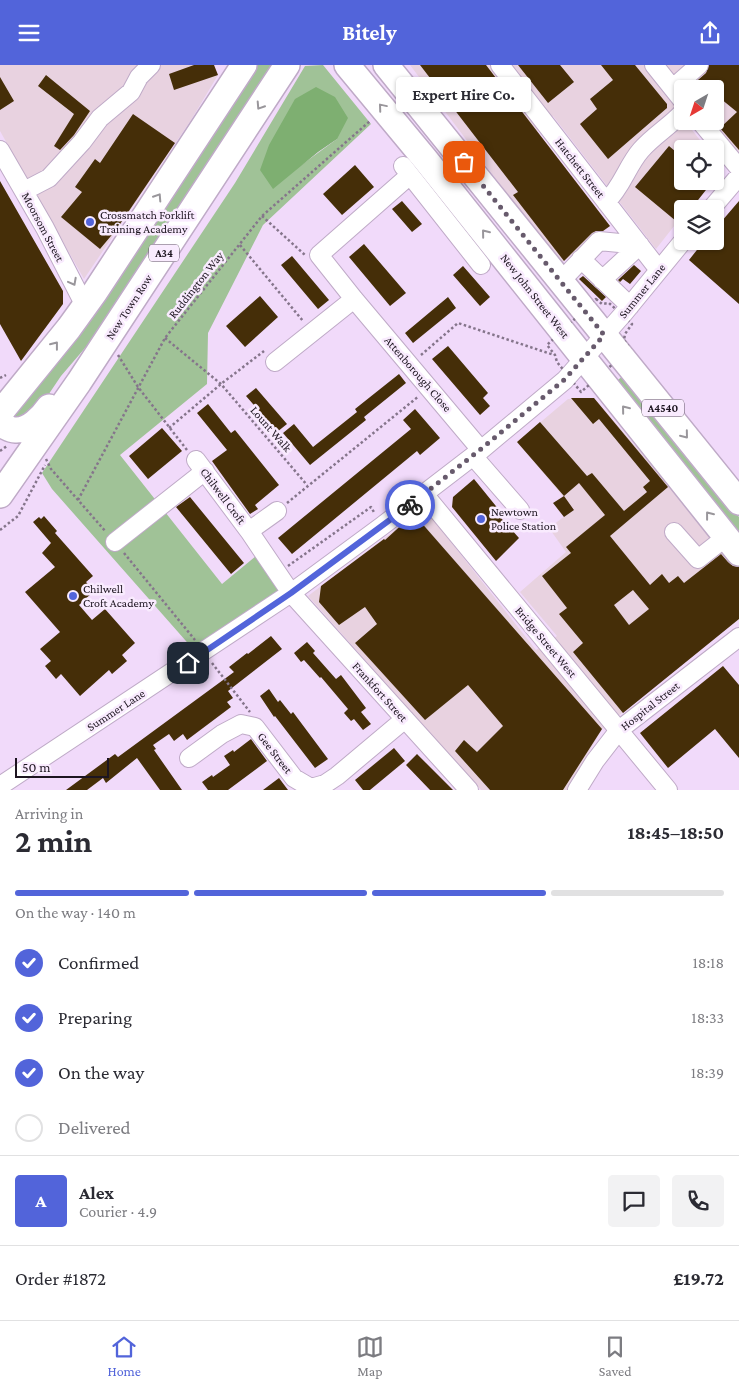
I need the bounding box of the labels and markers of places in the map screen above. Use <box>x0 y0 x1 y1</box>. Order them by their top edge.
callout: Expert Hire Co. <box>396 77 532 112</box>
pin <box>443 141 485 183</box>
place label: Crossmatch Forklift Training Academy <box>100 208 196 236</box>
marker: Crossmatch Forklift Training Academy <box>84 216 96 228</box>
place label: Newtown Police Station <box>491 505 557 533</box>
marker: Newtown Police Station <box>475 513 487 525</box>
place label: Chilwell Croft Academy <box>83 582 154 610</box>
marker: Chilwell Croft Academy <box>67 590 79 602</box>
pin <box>167 642 209 684</box>

